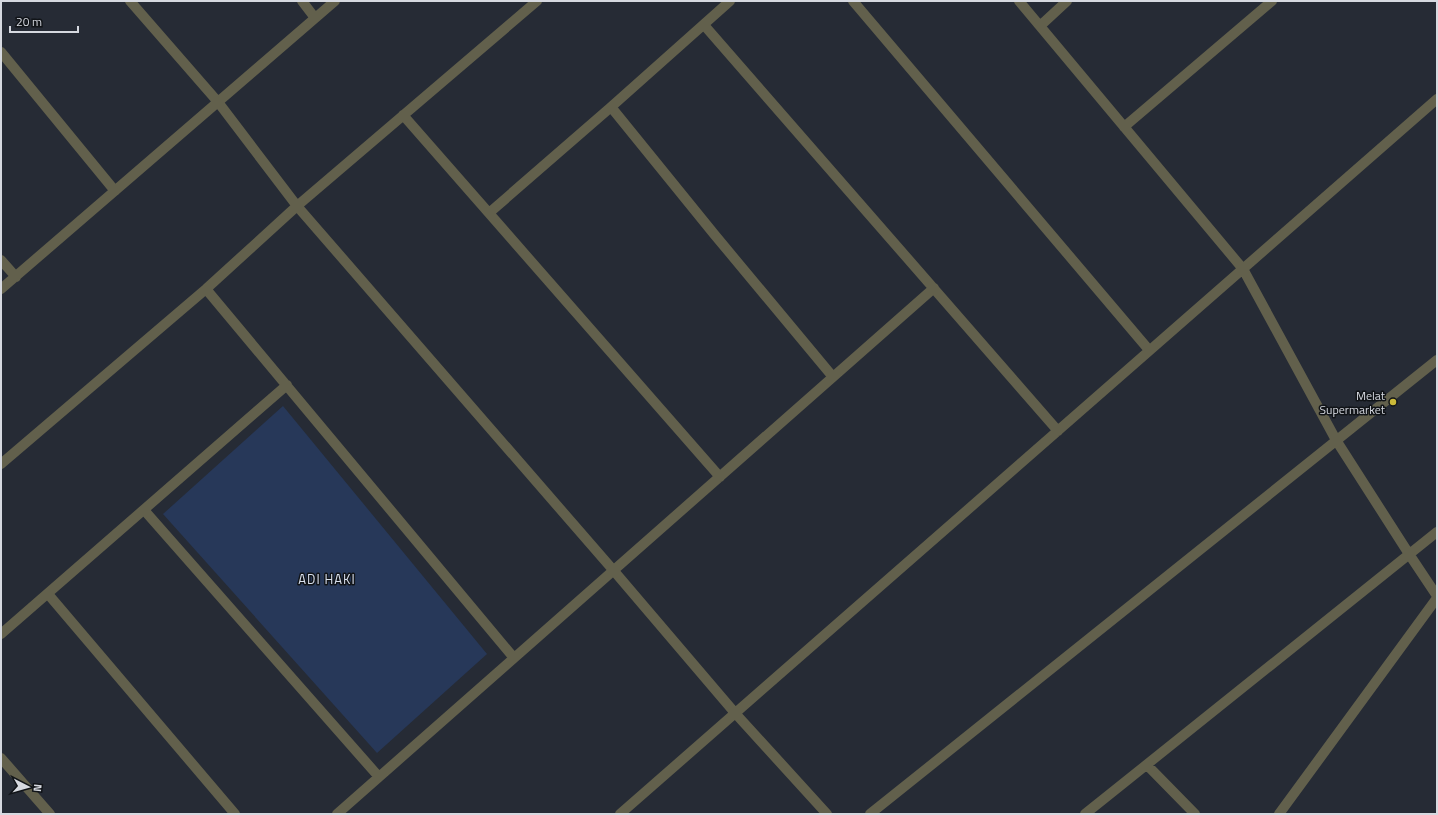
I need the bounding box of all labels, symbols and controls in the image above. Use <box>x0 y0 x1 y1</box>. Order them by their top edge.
scale bar <box>10 8 78 34</box>
text: 20 m <box>16 12 42 31</box>
place label: Melat Supermarket <box>1320 386 1386 419</box>
marker: Melat Supermarket <box>1388 397 1398 407</box>
district label: ADI HAKI <box>298 569 356 589</box>
north arrow <box>8 767 48 807</box>
text: N <box>30 783 46 793</box>

